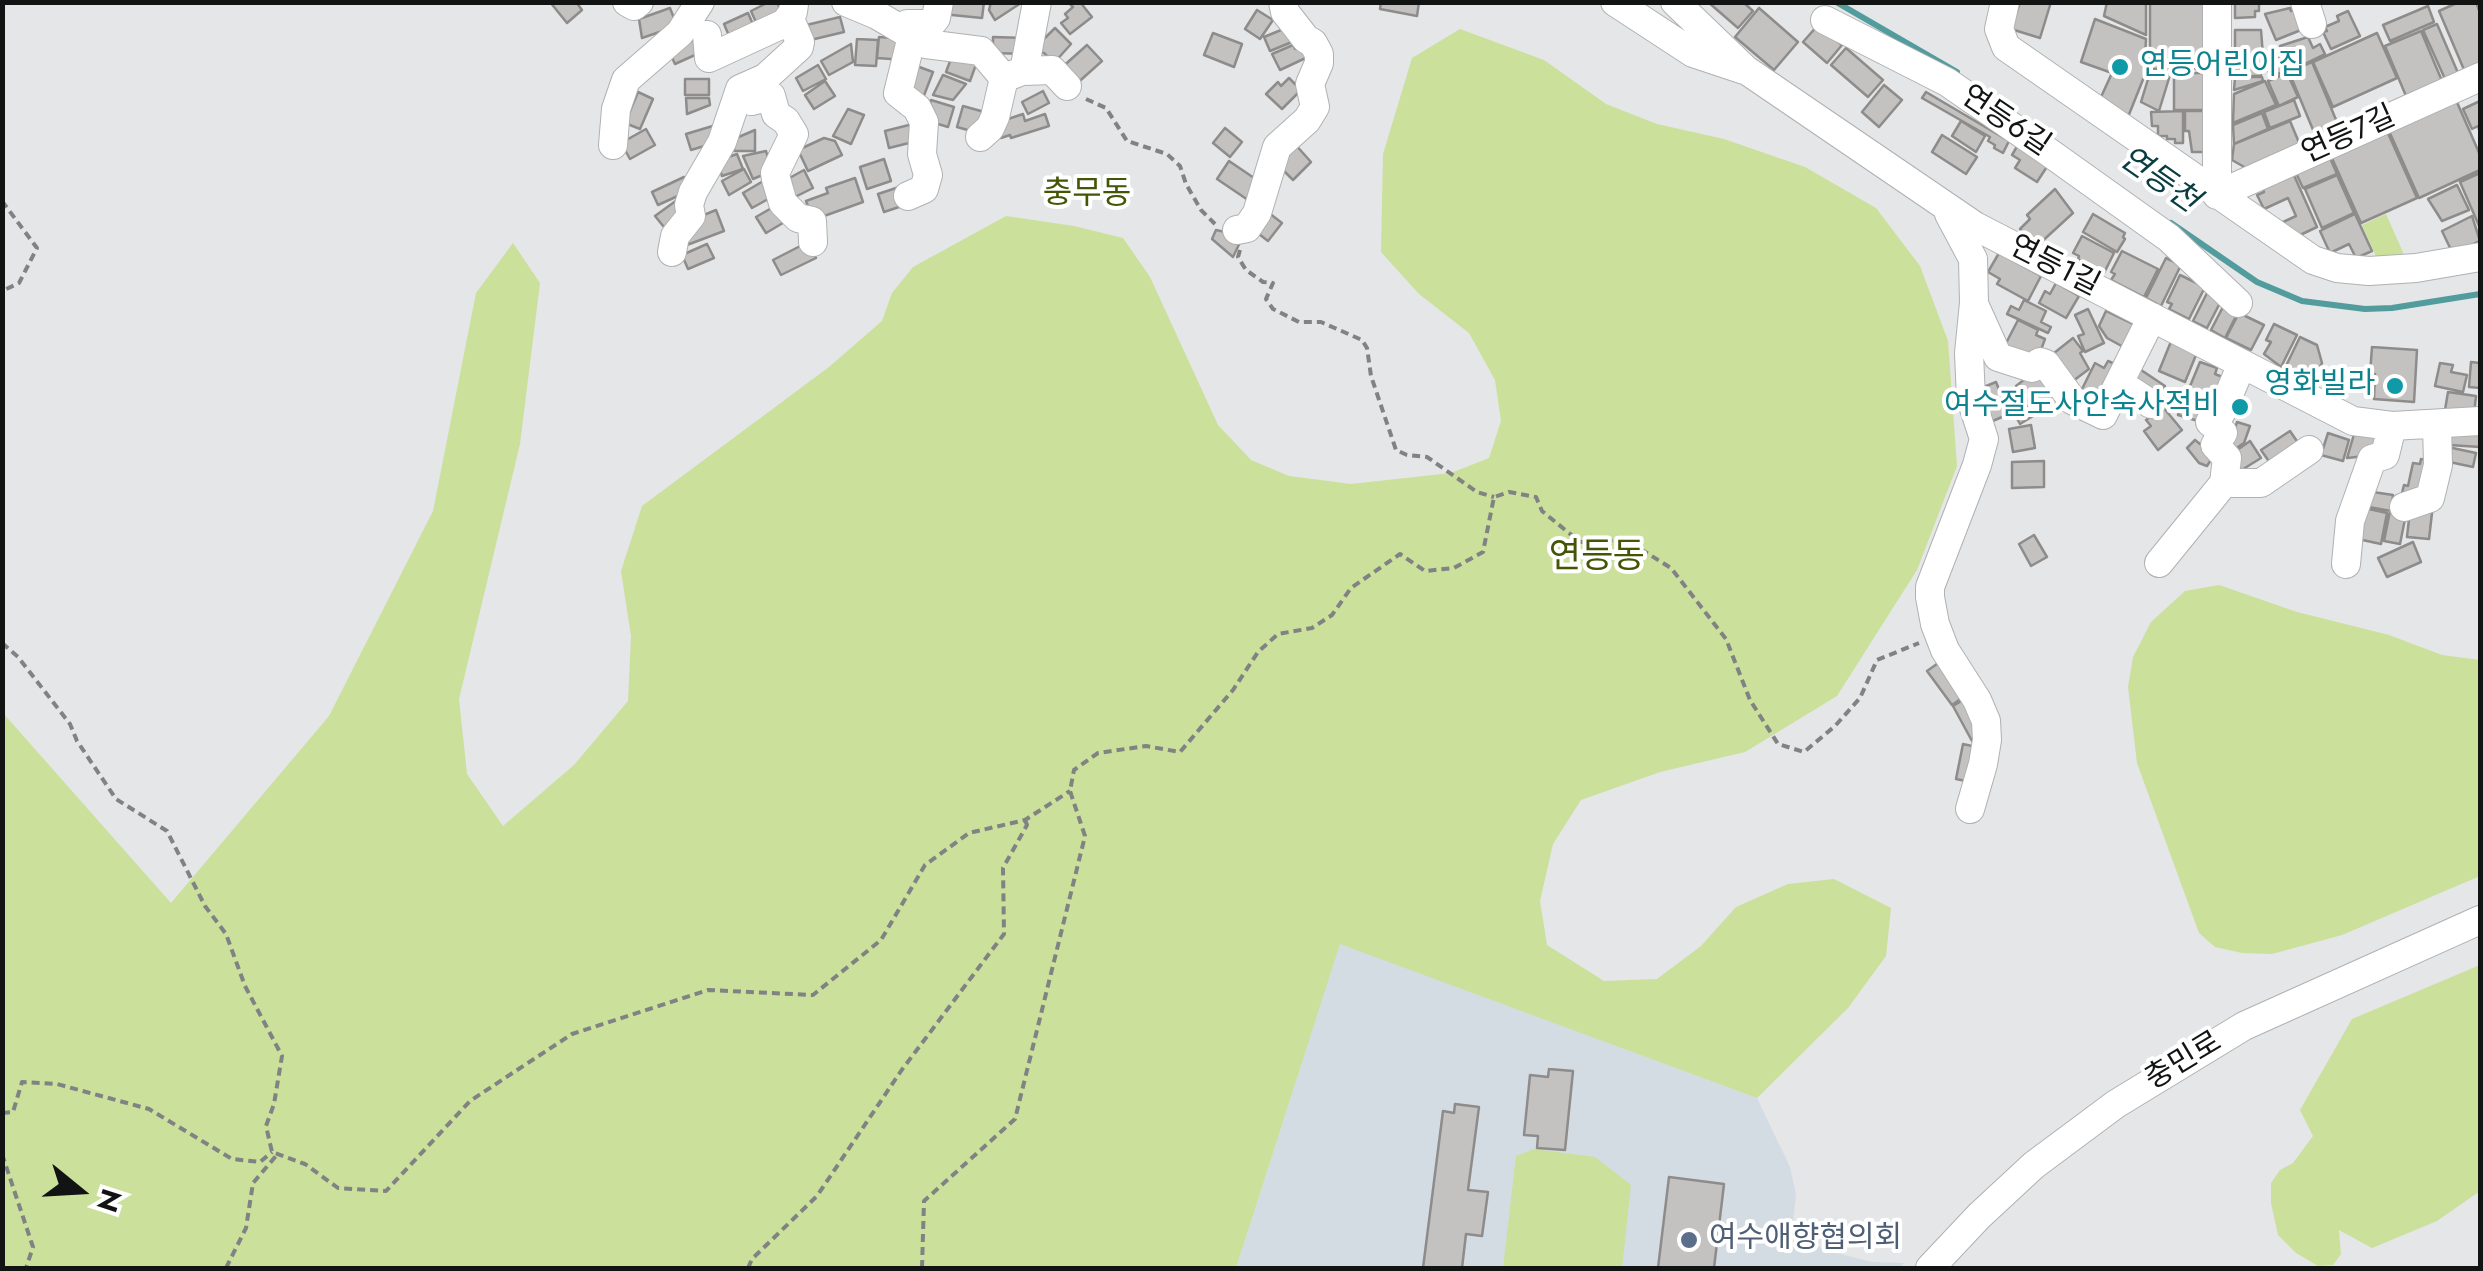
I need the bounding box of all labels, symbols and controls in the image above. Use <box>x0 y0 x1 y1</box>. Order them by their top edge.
place label: 연등어린이집 <box>2140 49 2306 85</box>
marker: 연등어린이집 <box>2109 56 2131 78</box>
street label: 연등6길 <box>1953 79 2057 165</box>
street label: 연등7길 <box>2297 100 2401 172</box>
water label: 연등천 <box>2111 140 2205 222</box>
district label: 충무동 <box>1043 176 1131 214</box>
street label: 연등1길 <box>2003 229 2105 305</box>
place label: 영화빌라 <box>2265 368 2375 404</box>
marker: 영화빌라 <box>2384 375 2406 397</box>
place label: 여수절도사안숙사적비 <box>1944 389 2220 425</box>
marker: 여수절도사안숙사적비 <box>2229 396 2251 418</box>
district label: 연등동 <box>1549 538 1645 580</box>
street label: 충민로 <box>2139 1025 2229 1099</box>
north arrow <box>30 1141 130 1241</box>
text: N <box>86 1184 132 1217</box>
place label: 여수애향협의회 <box>1709 1222 1902 1258</box>
marker: 여수애향협의회 <box>1678 1229 1700 1251</box>

